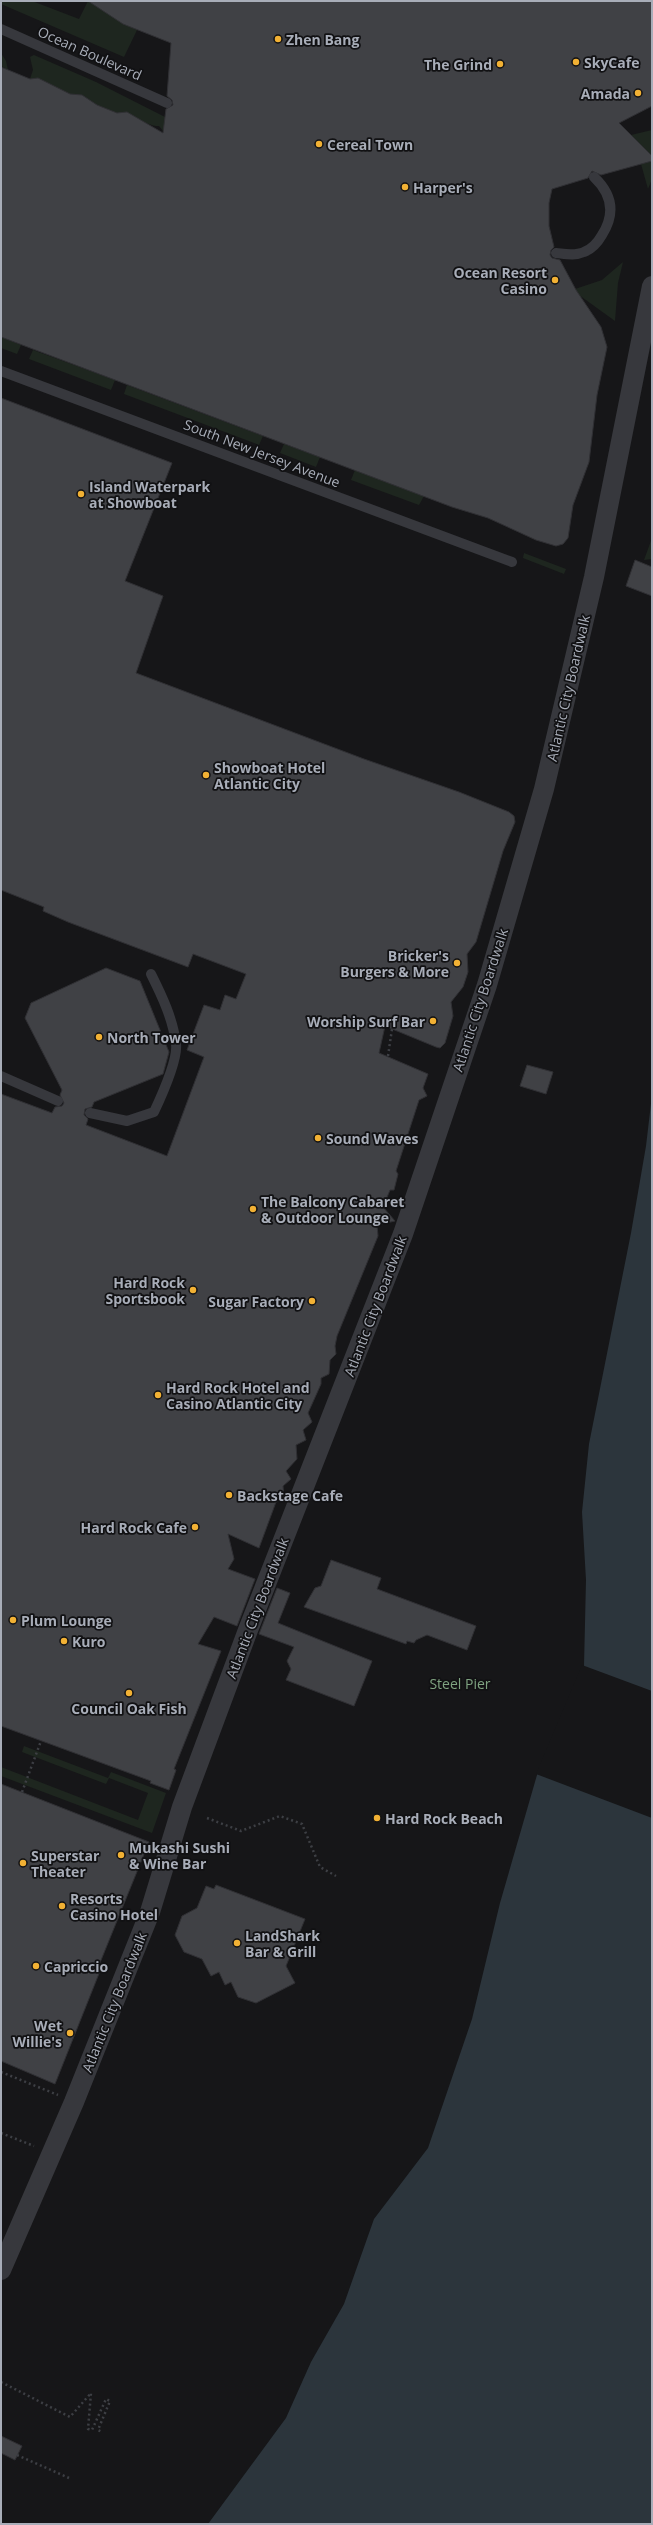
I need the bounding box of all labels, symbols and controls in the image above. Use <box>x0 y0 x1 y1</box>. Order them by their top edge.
street label: Ocean Boulevard <box>35 22 145 84</box>
place label: Zhen Bang <box>286 30 359 49</box>
marker: Zhen Bang <box>273 34 283 44</box>
place label: SkyCafe <box>584 53 639 72</box>
place label: The Grind <box>424 55 492 74</box>
marker: SkyCafe <box>571 57 581 67</box>
marker: The Grind <box>495 59 505 69</box>
place label: Amada <box>581 84 630 103</box>
marker: Amada <box>633 88 643 98</box>
place label: Cereal Town <box>327 135 413 154</box>
marker: Cereal Town <box>314 139 324 149</box>
place label: Harper's <box>413 178 473 197</box>
marker: Harper's <box>400 182 410 192</box>
place label: Ocean Resort Casino <box>454 263 547 298</box>
marker: Ocean Resort Casino <box>550 275 560 285</box>
street label: South New Jersey Avenue <box>181 414 343 492</box>
place label: Island Waterpark at Showboat <box>89 477 210 512</box>
marker: Island Waterpark at Showboat <box>76 489 86 499</box>
street label: Atlantic City Boardwalk <box>542 612 594 763</box>
place label: Showboat Hotel Atlantic City <box>214 758 325 793</box>
marker: Showboat Hotel Atlantic City <box>201 770 211 780</box>
street label: Atlantic City Boardwalk <box>448 925 512 1074</box>
place label: Bricker's Burgers & More <box>340 946 449 981</box>
marker: Bricker's Burgers & More <box>452 958 462 968</box>
place label: Worship Surf Bar <box>307 1012 426 1031</box>
marker: Worship Surf Bar <box>428 1016 438 1026</box>
place label: North Tower <box>107 1028 196 1047</box>
marker: North Tower <box>94 1032 104 1042</box>
place label: Sound Waves <box>326 1129 419 1148</box>
marker: Sound Waves <box>313 1133 323 1143</box>
place label: The Balcony Cabaret & Outdoor Lounge <box>261 1192 404 1227</box>
marker: The Balcony Cabaret & Outdoor Lounge <box>248 1204 258 1214</box>
street label: Atlantic City Boardwalk <box>339 1232 411 1379</box>
place label: Hard Rock Sportsbook <box>105 1273 185 1308</box>
marker: Hard Rock Sportsbook <box>188 1285 198 1295</box>
place label: Sugar Factory <box>208 1292 304 1311</box>
marker: Sugar Factory <box>307 1296 317 1306</box>
place label: Hard Rock Hotel and Casino Atlantic City <box>166 1378 310 1413</box>
marker: Hard Rock Hotel and Casino Atlantic City <box>153 1390 163 1400</box>
place label: Backstage Cafe <box>237 1486 343 1505</box>
marker: Backstage Cafe <box>224 1490 234 1500</box>
place label: Hard Rock Cafe <box>80 1518 187 1537</box>
marker: Hard Rock Cafe <box>190 1522 200 1532</box>
street label: Atlantic City Boardwalk <box>221 1534 293 1681</box>
place label: Plum Lounge <box>21 1611 112 1630</box>
marker: Plum Lounge <box>8 1615 18 1625</box>
place label: Kuro <box>72 1632 106 1651</box>
marker: Kuro <box>59 1636 69 1646</box>
park label: Steel Pier <box>429 1674 491 1693</box>
marker: Council Oak Fish <box>124 1688 134 1698</box>
place label: Council Oak Fish <box>71 1699 187 1718</box>
place label: Hard Rock Beach <box>385 1809 503 1828</box>
marker: Hard Rock Beach <box>372 1813 382 1823</box>
place label: Mukashi Sushi & Wine Bar <box>129 1838 230 1873</box>
place label: Superstar Theater <box>31 1846 100 1881</box>
marker: Mukashi Sushi & Wine Bar <box>116 1850 126 1860</box>
marker: Superstar Theater <box>18 1858 28 1868</box>
place label: Resorts Casino Hotel <box>70 1889 158 1924</box>
marker: Resorts Casino Hotel <box>57 1901 67 1911</box>
place label: LandShark Bar & Grill <box>245 1926 320 1961</box>
street label: Atlantic City Boardwalk <box>77 1928 151 2075</box>
marker: LandShark Bar & Grill <box>232 1938 242 1948</box>
place label: Capriccio <box>44 1957 109 1976</box>
marker: Capriccio <box>31 1961 41 1971</box>
place label: Wet Willie's <box>12 2016 62 2051</box>
marker: Wet Willie's <box>65 2028 75 2038</box>

